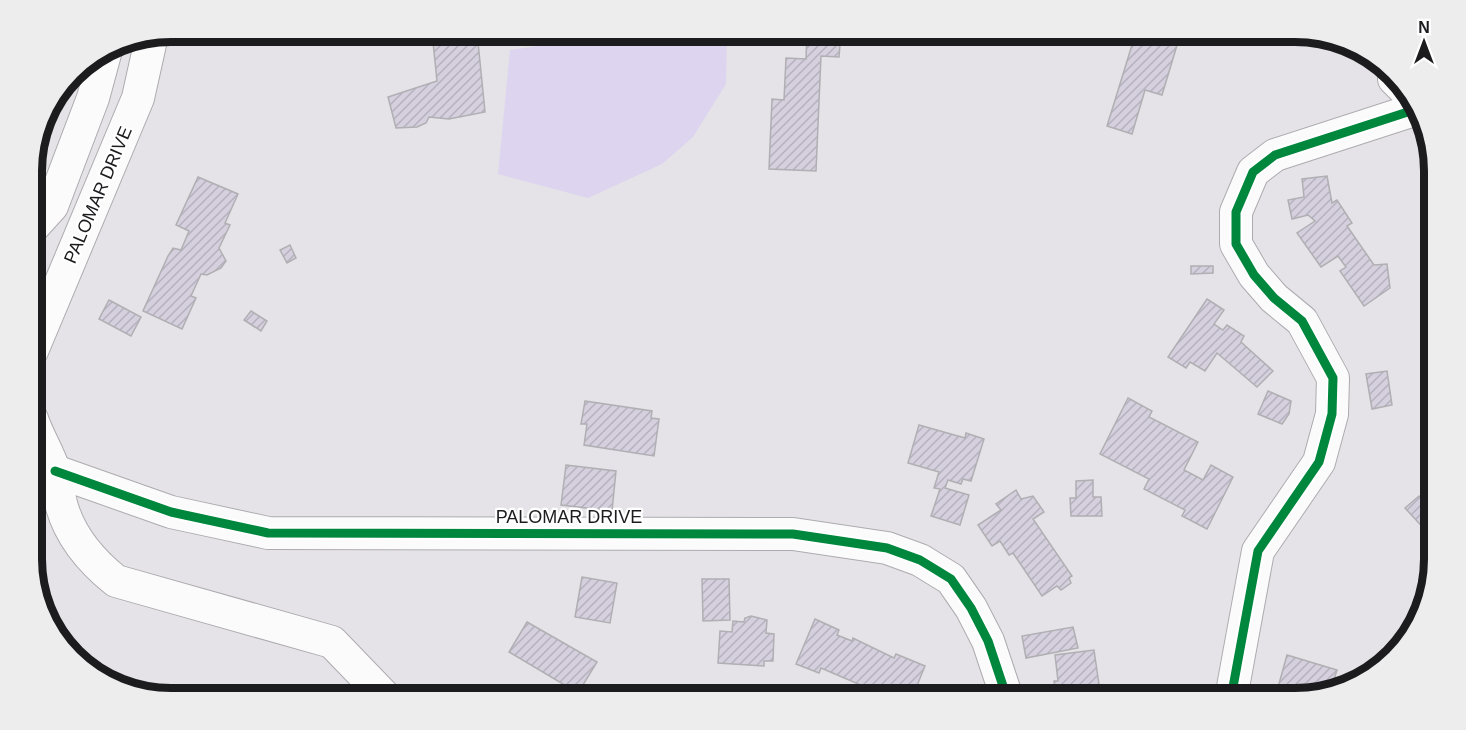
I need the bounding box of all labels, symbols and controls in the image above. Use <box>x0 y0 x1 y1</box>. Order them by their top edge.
north arrow <box>1394 12 1454 72</box>
text: N <box>1418 19 1430 36</box>
street label: PALOMAR DRIVE <box>60 124 136 266</box>
street label: PALOMAR DRIVE <box>496 507 642 527</box>

